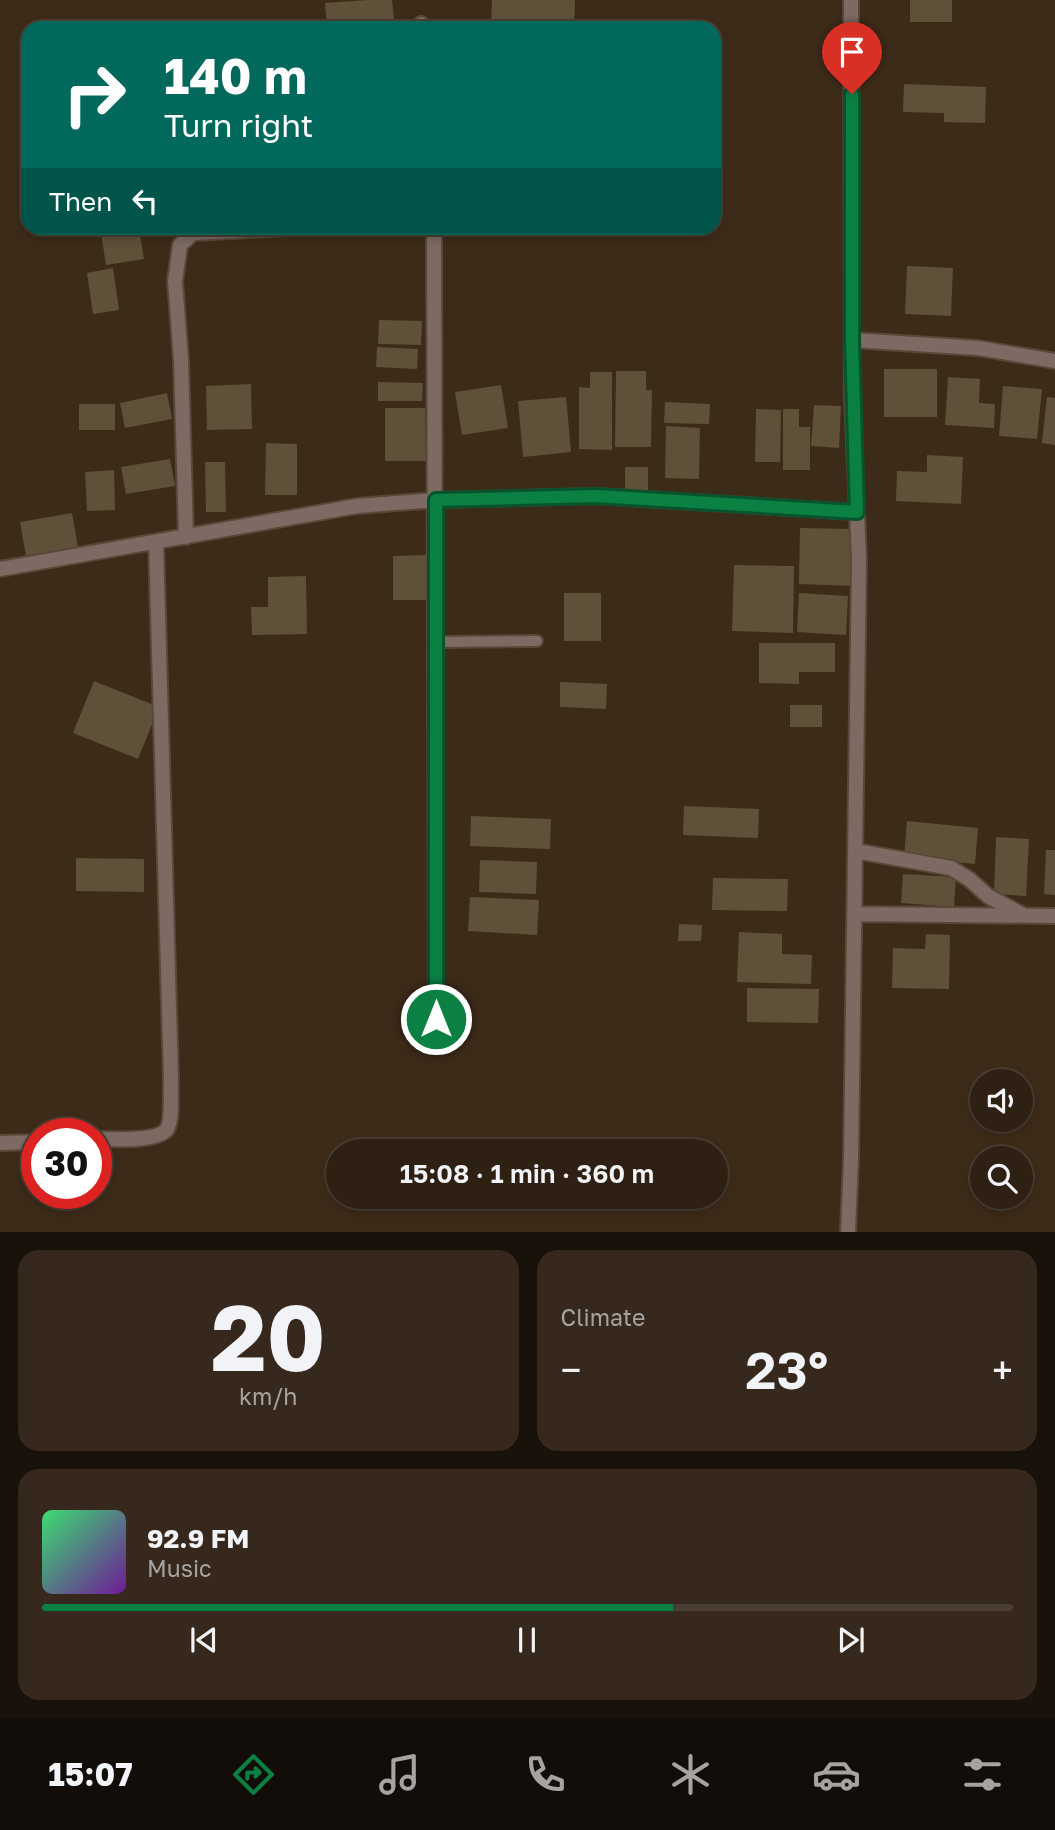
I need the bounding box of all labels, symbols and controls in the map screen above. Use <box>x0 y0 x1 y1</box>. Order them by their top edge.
pin <box>822 22 882 94</box>
icon: arrive <box>833 33 871 71</box>
text: 140 m <box>164 46 307 105</box>
icon: right <box>49 49 140 140</box>
text: Turn right <box>164 106 313 144</box>
icon: left <box>126 182 164 220</box>
text: Then <box>49 186 112 217</box>
position arrow <box>399 982 473 1056</box>
map controls <box>970 1069 1033 1209</box>
button: sound <box>970 1069 1033 1132</box>
speed limit sign: 30 <box>21 1118 112 1209</box>
button: search <box>970 1146 1033 1209</box>
text: 15:08 · 1 min · 360 m <box>400 1158 654 1189</box>
text: 20 <box>211 1282 326 1391</box>
text: Climate <box>561 1303 645 1331</box>
text: 23° <box>745 1338 828 1400</box>
text: − <box>561 1347 581 1392</box>
text: + <box>992 1347 1013 1392</box>
text: km/h <box>239 1382 298 1410</box>
text: 92.9 FM <box>147 1523 249 1554</box>
text: Music <box>147 1554 212 1582</box>
icon: previous <box>185 1621 223 1659</box>
icon: pause <box>508 1621 546 1659</box>
icon: next <box>832 1621 870 1659</box>
icon: directions <box>229 1750 278 1799</box>
icon: music <box>375 1750 424 1799</box>
icon: phone <box>521 1750 570 1799</box>
icon: climate <box>666 1750 715 1799</box>
icon: car <box>812 1750 861 1799</box>
icon: filters <box>958 1750 1007 1799</box>
text: 15:07 <box>48 1755 133 1793</box>

